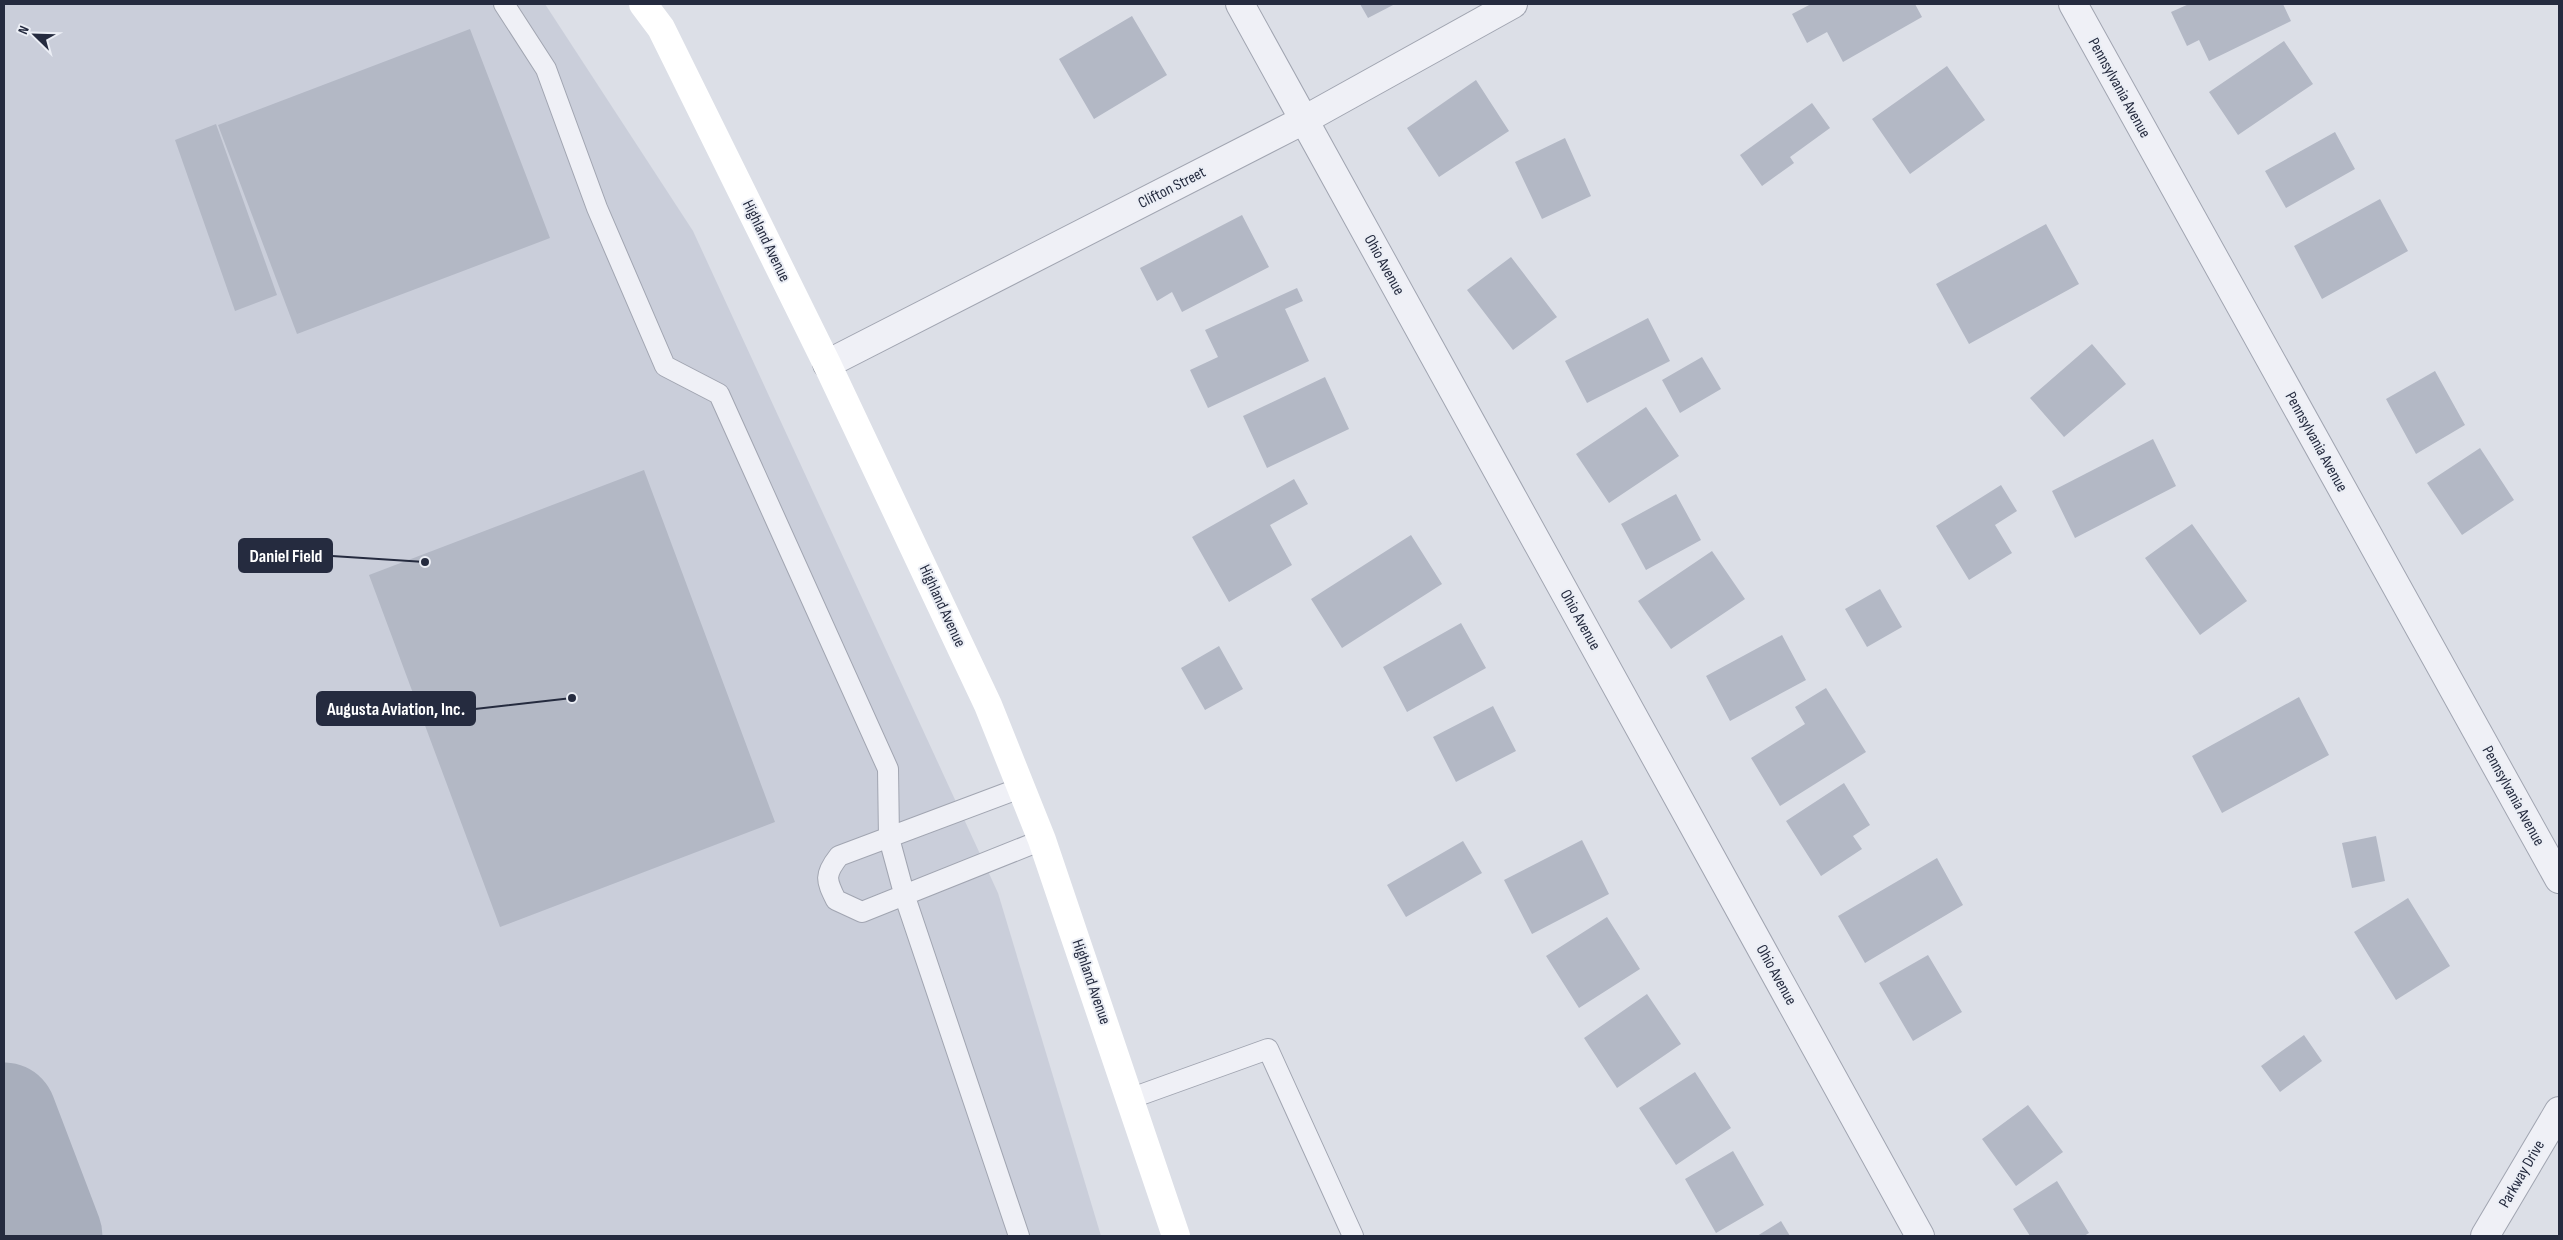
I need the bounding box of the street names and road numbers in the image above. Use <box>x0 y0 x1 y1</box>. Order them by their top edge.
street label: Pennsylvania Avenue <box>2084 35 2154 141</box>
street label: Clifton Street <box>1135 163 1209 213</box>
street label: Highland Avenue <box>738 197 794 285</box>
street label: Ohio Avenue <box>1360 232 1408 298</box>
street label: Pennsylvania Avenue <box>2281 389 2351 495</box>
street label: Highland Avenue <box>915 562 969 650</box>
street label: Ohio Avenue <box>1556 587 1604 653</box>
street label: Pennsylvania Avenue <box>2478 743 2548 849</box>
street label: Highland Avenue <box>1068 937 1114 1027</box>
street label: Ohio Avenue <box>1752 942 1800 1008</box>
street label: Parkway Drive <box>2495 1137 2549 1211</box>

